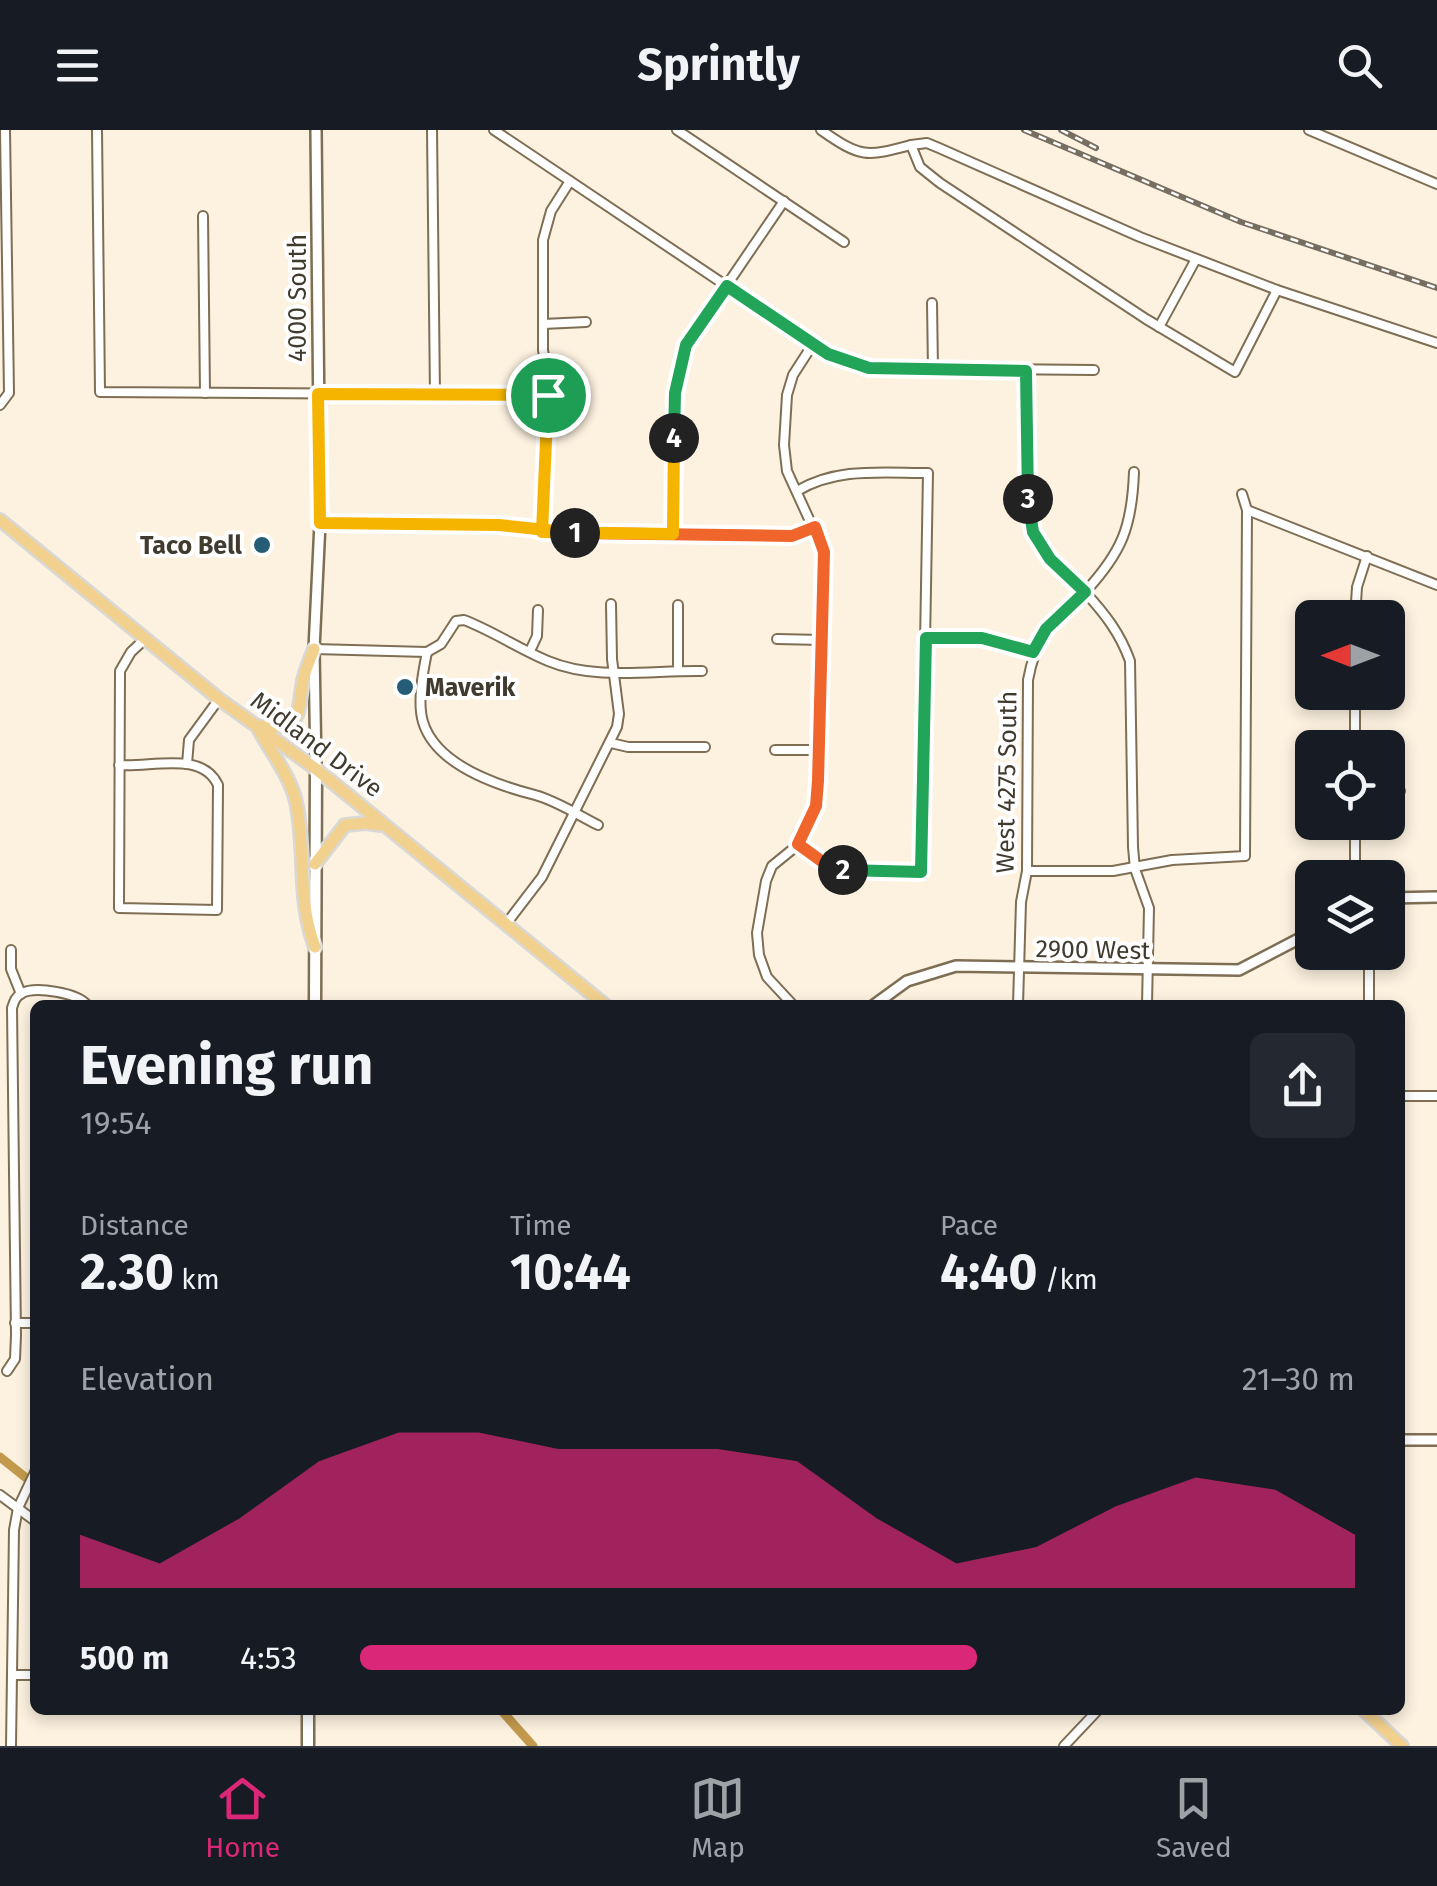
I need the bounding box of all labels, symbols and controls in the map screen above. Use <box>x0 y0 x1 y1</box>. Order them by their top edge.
icon: menu <box>50 38 105 93</box>
text: Sprintly <box>637 38 800 92</box>
icon: search <box>1332 38 1387 93</box>
street label: 4000 South <box>283 234 313 362</box>
pin <box>506 353 591 438</box>
icon: arrive <box>521 368 576 423</box>
pin: 4 <box>649 413 699 463</box>
text: 4 <box>666 421 682 454</box>
pin: 3 <box>1003 474 1053 524</box>
text: 3 <box>1021 482 1035 515</box>
pin: 1 <box>550 508 600 558</box>
text: 1 <box>569 516 582 549</box>
place label: Taco Bell <box>140 531 243 561</box>
marker: Taco Bell <box>251 534 273 556</box>
north arrow <box>1295 600 1405 710</box>
map controls <box>1295 600 1405 970</box>
place label: Maverik <box>425 673 516 703</box>
marker: Maverik <box>394 676 416 698</box>
street label: Midland Drive <box>245 686 388 804</box>
street label: West 4275 South <box>990 690 1024 874</box>
button: locate <box>1295 730 1405 840</box>
pin: 2 <box>818 845 868 895</box>
text: 2 <box>836 853 850 886</box>
button: layers <box>1295 860 1405 970</box>
street label: 2900 West <box>1035 934 1151 966</box>
text: Evening run <box>80 1033 374 1099</box>
button: share <box>1250 1033 1355 1138</box>
text: 19:54 <box>80 1104 152 1142</box>
text: Distance <box>80 1209 189 1242</box>
text: Time <box>510 1209 572 1242</box>
text: Pace <box>940 1209 998 1242</box>
text: 2.30 <box>80 1242 174 1302</box>
text: 10:44 <box>510 1242 631 1302</box>
text: 4:40 <box>940 1242 1038 1302</box>
text: km <box>174 1263 220 1296</box>
text: /km <box>1038 1263 1098 1296</box>
text: Elevation <box>80 1360 214 1398</box>
text: 21–30 m <box>1242 1360 1355 1398</box>
text: 500 m <box>80 1639 169 1677</box>
text: 4:53 <box>240 1639 297 1677</box>
tab: Home <box>205 1771 280 1864</box>
tab: Map <box>690 1771 745 1864</box>
tab: Saved <box>1156 1771 1232 1864</box>

